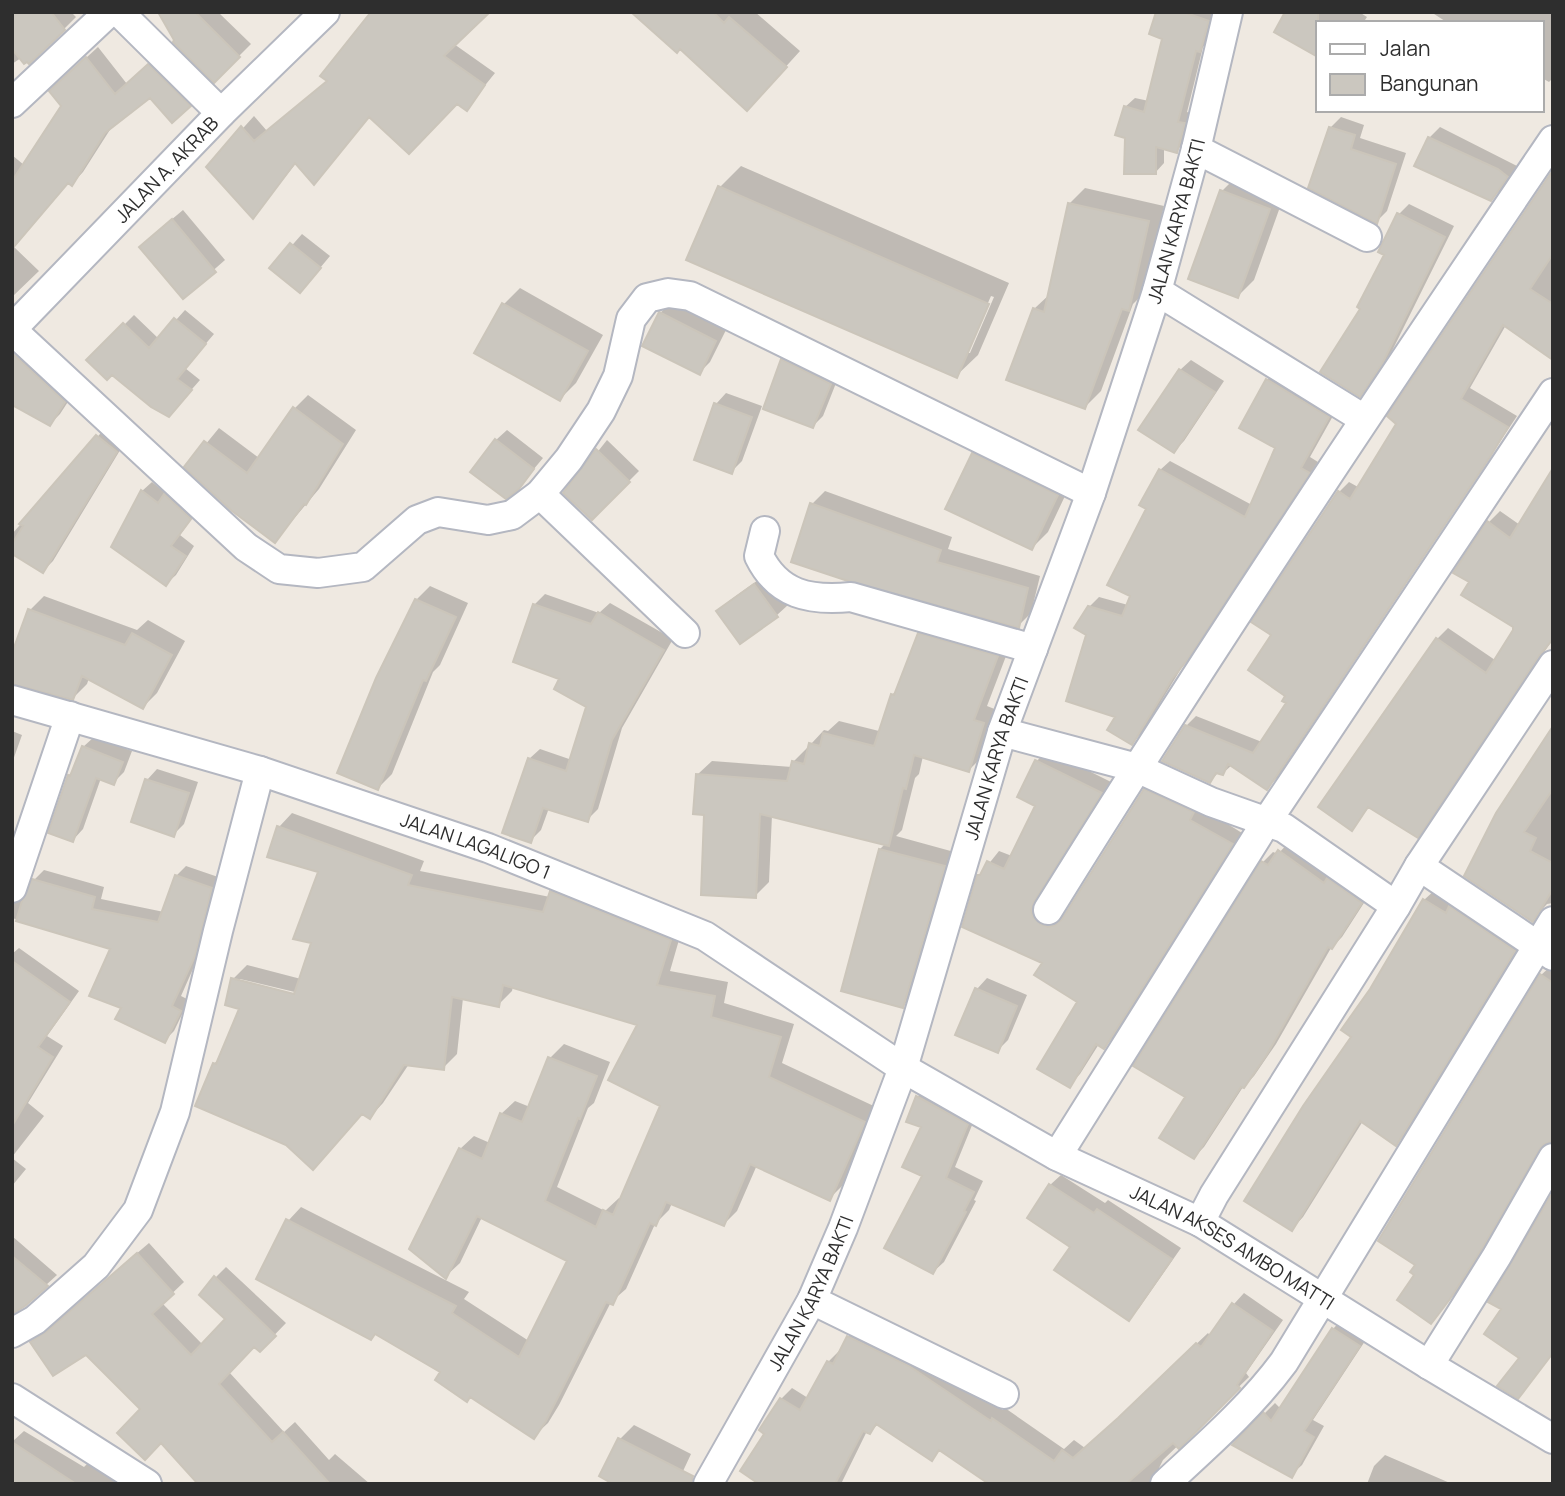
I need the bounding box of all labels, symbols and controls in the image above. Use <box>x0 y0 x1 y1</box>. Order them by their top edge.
legend <box>1316 21 1544 112</box>
text: Jalan <box>1380 34 1430 62</box>
text: Bangunan <box>1380 69 1479 97</box>
street label: JALAN A. AKRAB <box>109 110 224 228</box>
street label: JALAN KARYA BAKTI <box>1141 136 1211 307</box>
street label: JALAN KARYA BAKTI <box>958 673 1034 843</box>
street label: JALAN LAGALIGO 1 <box>397 806 554 885</box>
street label: JALAN AKSES AMBO MATTI <box>1126 1179 1339 1316</box>
street label: JALAN KARYA BAKTI <box>762 1212 859 1375</box>

